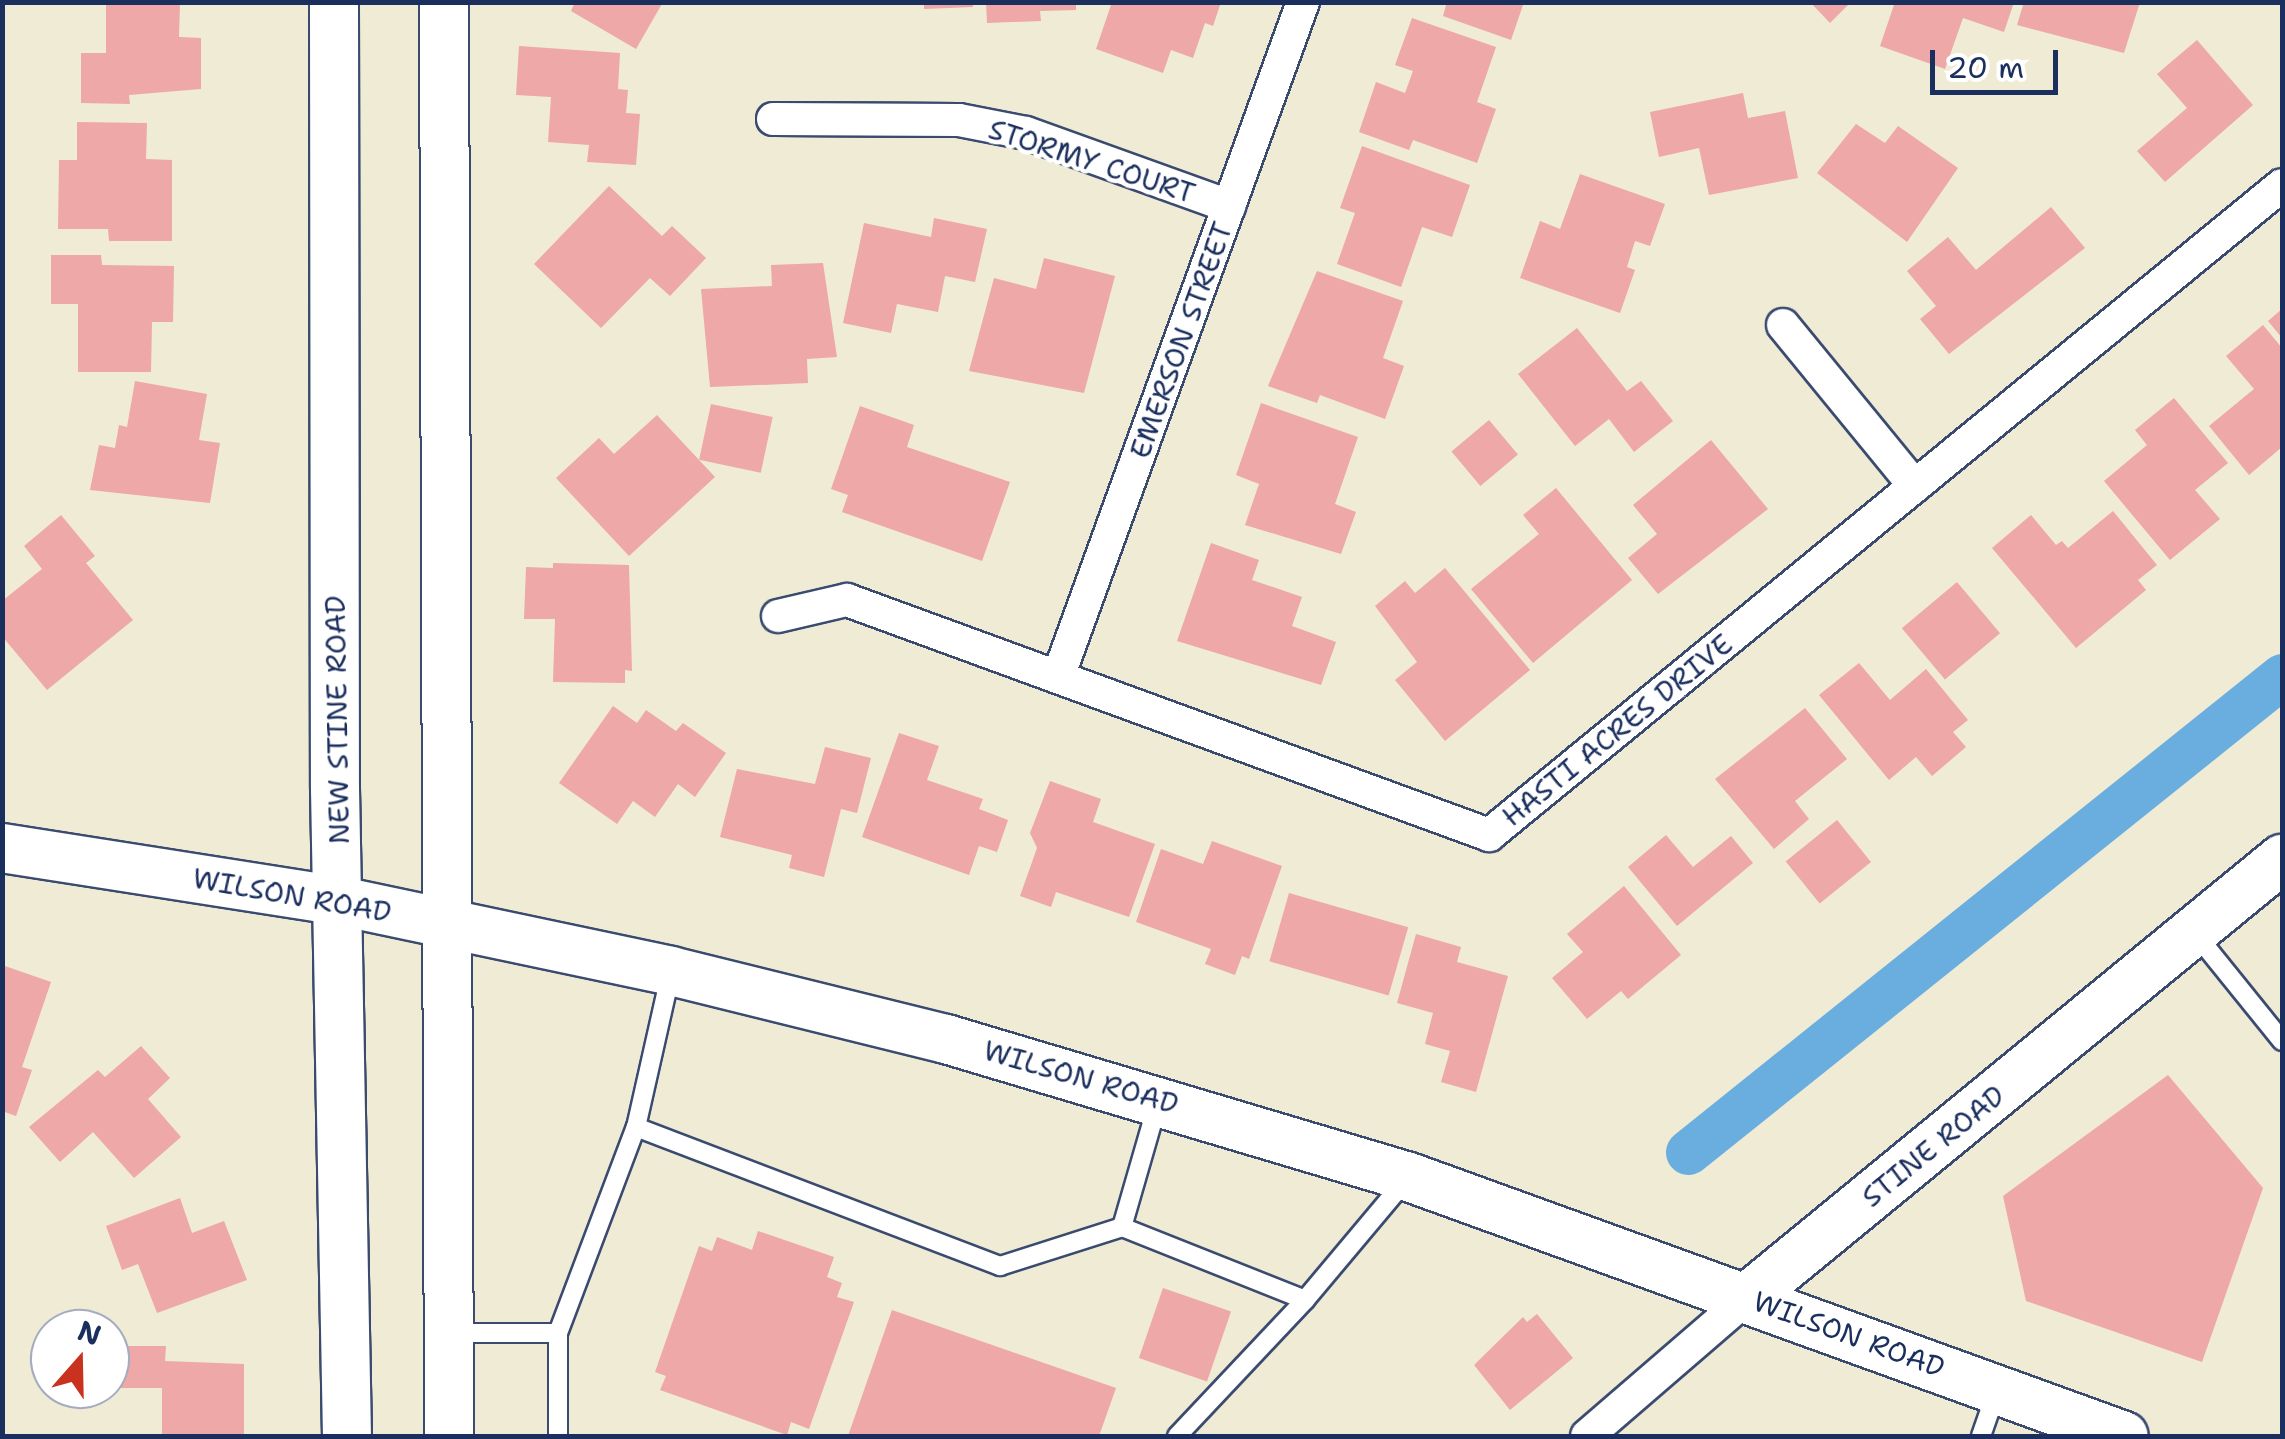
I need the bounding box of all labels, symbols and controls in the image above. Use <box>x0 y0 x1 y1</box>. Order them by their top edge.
scale bar <box>1935 30 2062 92</box>
text: 20 m <box>1947 47 2024 88</box>
street label: STORMY COURT <box>985 112 1199 210</box>
street label: EMERSON STREET <box>1123 217 1239 463</box>
street label: NEW STINE ROAD <box>318 595 356 845</box>
street label: HASTI ACRES DRIVE <box>1495 627 1739 833</box>
street label: WILSON ROAD <box>190 861 394 929</box>
street label: WILSON ROAD <box>980 1033 1182 1121</box>
street label: STINE ROAD <box>1855 1078 2011 1214</box>
street label: WILSON ROAD <box>1749 1284 1949 1384</box>
north arrow <box>30 1309 130 1409</box>
text: N <box>73 1311 106 1354</box>

